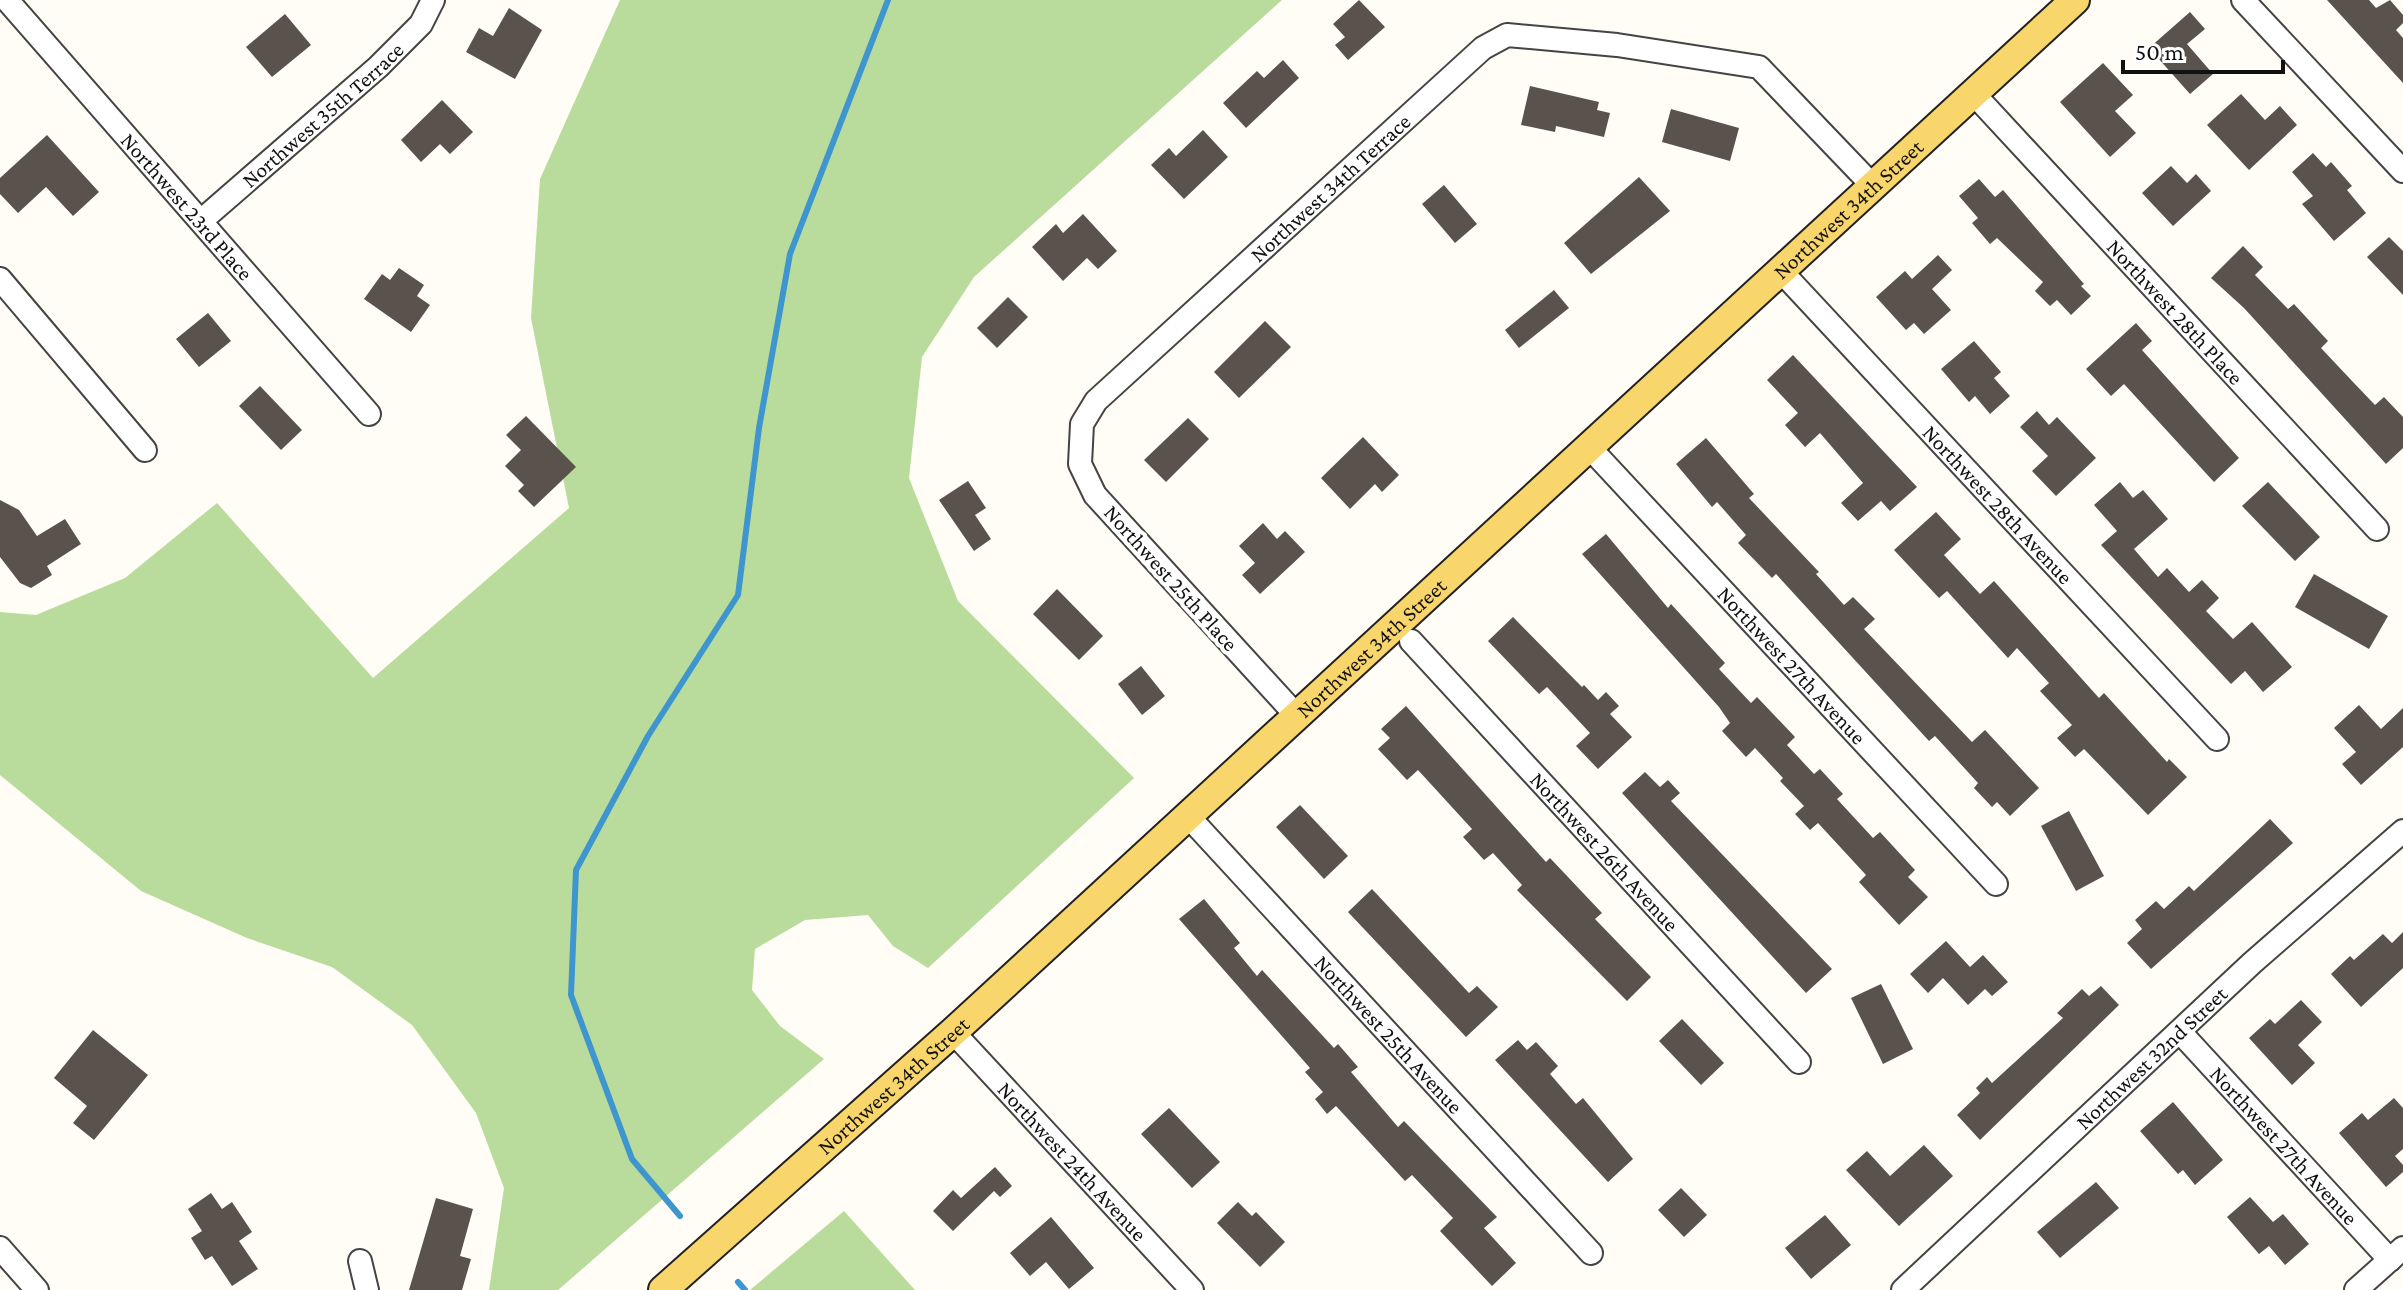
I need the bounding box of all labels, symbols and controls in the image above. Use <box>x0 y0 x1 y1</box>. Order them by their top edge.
scale bar <box>2123 24 2283 74</box>
street label: Northwest 35th Terrace <box>237 37 408 192</box>
text: 50 m <box>2135 38 2184 65</box>
street label: Northwest 34th Terrace <box>1245 108 1415 267</box>
street label: Northwest 23rd Place <box>116 127 259 285</box>
street label: Northwest 34th Street <box>1768 133 1928 284</box>
street label: Northwest 28th Place <box>2102 234 2249 389</box>
street label: Northwest 28th Avenue <box>1918 419 2078 589</box>
street label: Northwest 25th Place <box>1099 500 1243 656</box>
street label: Northwest 34th Street <box>1291 572 1451 723</box>
street label: Northwest 27th Avenue <box>1713 581 1872 749</box>
street label: Northwest 26th Avenue <box>1525 767 1684 936</box>
street label: Northwest 25th Avenue <box>1310 950 1468 1119</box>
street label: Northwest 32nd Street <box>2070 980 2232 1134</box>
street label: Northwest 34th Street <box>812 1011 975 1159</box>
street label: Northwest 27th Avenue <box>2205 1061 2363 1230</box>
street label: Northwest 24th Avenue <box>993 1076 1152 1246</box>

